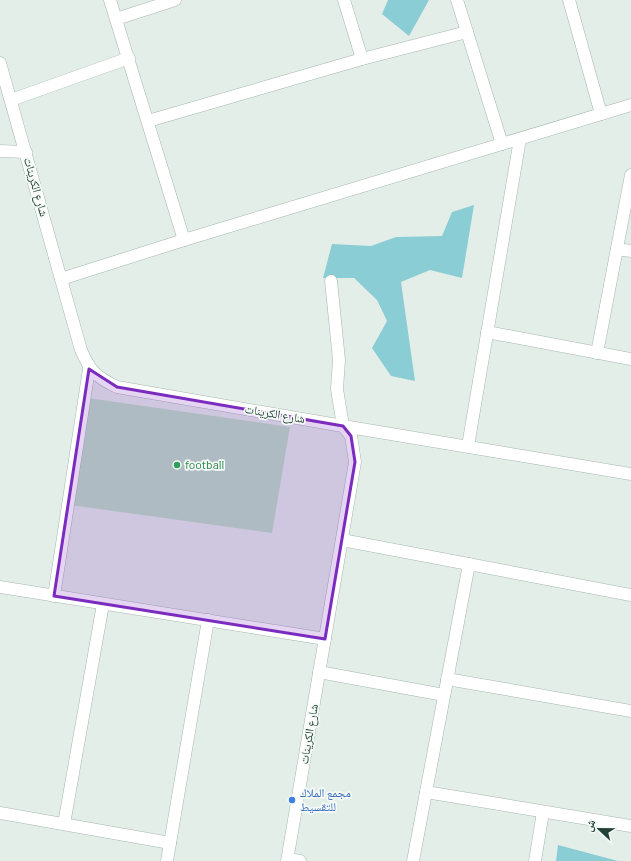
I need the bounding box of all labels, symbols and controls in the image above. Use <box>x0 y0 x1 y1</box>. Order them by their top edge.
street label: شارع الکرينات <box>20 156 52 219</box>
street label: شارع الکرينات <box>244 401 306 427</box>
place label: football <box>185 457 224 471</box>
marker: football <box>172 460 182 470</box>
street label: شارع الکرينات <box>296 703 322 765</box>
place label: مجمع الملاك للتقسيط <box>300 785 351 814</box>
marker: مجمع الملاك للتقسيط <box>287 795 297 805</box>
north arrow <box>579 809 619 849</box>
text: ش <box>581 817 599 834</box>

